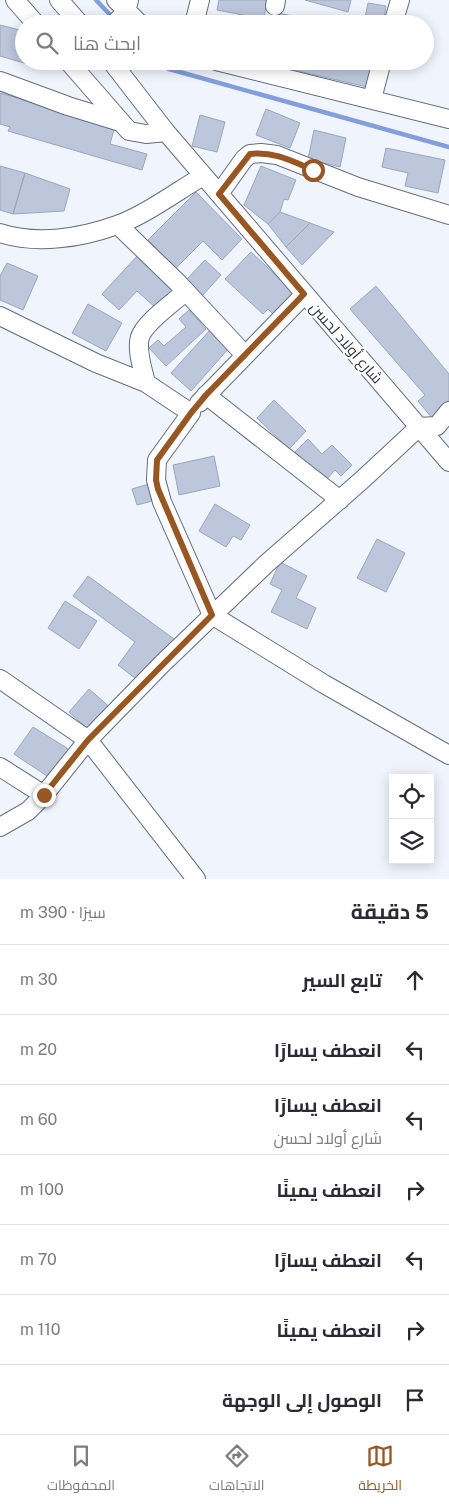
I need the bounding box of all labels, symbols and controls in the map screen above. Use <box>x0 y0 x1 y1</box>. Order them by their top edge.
search box <box>15 15 434 70</box>
icon: search <box>33 29 61 57</box>
text: ابحث هنا <box>73 32 141 54</box>
route start <box>302 159 325 182</box>
street label: شارع أولاد لحسن <box>304 298 387 389</box>
map controls <box>389 774 434 864</box>
button: locate <box>389 774 434 819</box>
route end <box>33 784 56 807</box>
button: layers <box>389 819 434 864</box>
text: 5 دقيقة <box>351 899 429 924</box>
text: سيرًا · 390 m <box>20 903 106 922</box>
icon: ahead <box>401 966 429 994</box>
text: تابع السير <box>302 969 382 991</box>
text: 30 m <box>20 970 58 989</box>
icon: left <box>401 1036 429 1064</box>
text: انعطف يسارًا <box>274 1039 382 1061</box>
text: 20 m <box>20 1040 57 1059</box>
text: انعطف يسارًا <box>274 1094 382 1116</box>
icon: left <box>401 1106 429 1134</box>
text: 60 m <box>20 1110 57 1129</box>
text: شارع أولاد لحسن <box>273 1129 382 1148</box>
icon: right <box>401 1176 429 1204</box>
text: انعطف يمينًا <box>276 1179 382 1201</box>
text: 100 m <box>20 1180 64 1199</box>
icon: left <box>401 1246 429 1274</box>
text: انعطف يسارًا <box>274 1249 382 1271</box>
text: 70 m <box>20 1250 57 1269</box>
icon: right <box>401 1316 429 1344</box>
text: انعطف يمينًا <box>276 1319 382 1341</box>
text: 110 m <box>20 1320 61 1339</box>
icon: arrive <box>401 1386 429 1414</box>
text: الوصول إلى الوجهة <box>222 1389 382 1411</box>
tab: المحفوظات <box>47 1442 115 1498</box>
tab: الاتجاهات <box>209 1442 264 1498</box>
tab: الخريطة <box>358 1442 402 1498</box>

